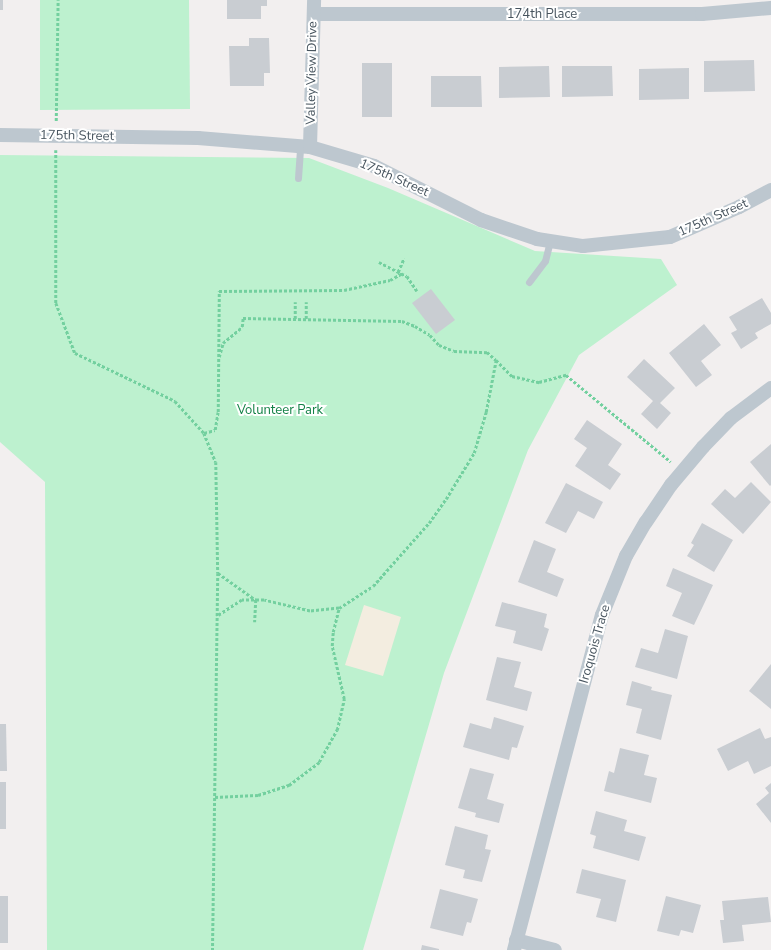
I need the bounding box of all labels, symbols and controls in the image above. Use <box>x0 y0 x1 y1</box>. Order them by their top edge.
street label: 174th Place <box>507 6 577 22</box>
street label: Valley View Drive <box>303 21 321 125</box>
street label: 175th Street <box>40 128 114 144</box>
street label: 175th Street <box>357 156 431 200</box>
street label: 175th Street <box>676 196 750 240</box>
park label: Volunteer Park <box>237 402 323 418</box>
street label: Iroquois Trace <box>576 603 614 685</box>

